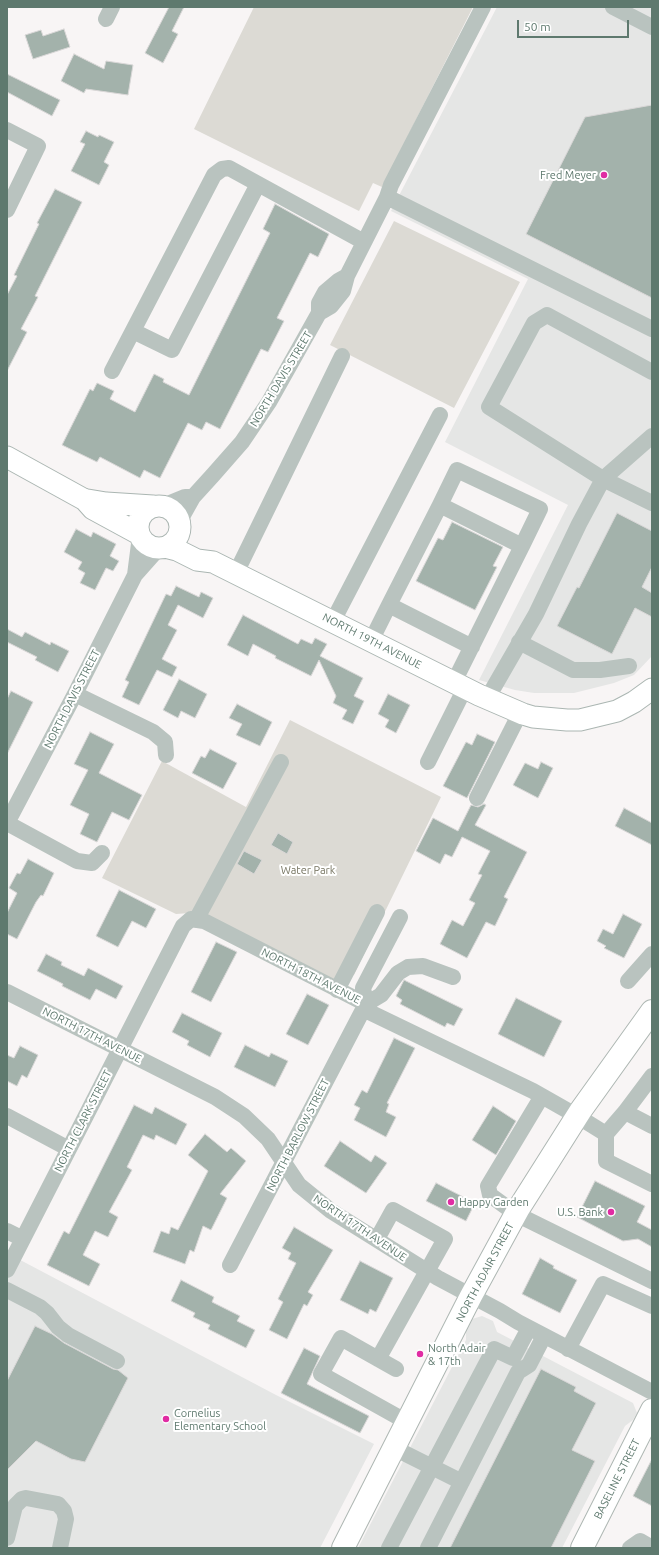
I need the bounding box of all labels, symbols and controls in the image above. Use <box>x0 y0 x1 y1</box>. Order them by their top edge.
scale bar <box>519 12 631 38</box>
text: 50 m <box>524 20 551 33</box>
place label: Fred Meyer <box>540 168 596 182</box>
marker: Fred Meyer <box>599 170 609 180</box>
street label: NORTH DAVIS STREET <box>247 329 315 429</box>
street label: NORTH 19TH AVENUE <box>320 610 424 672</box>
street label: NORTH DAVIS STREET <box>41 647 103 751</box>
park label: Water Park <box>281 863 335 877</box>
street label: NORTH 18TH AVENUE <box>259 945 363 1007</box>
street label: NORTH 17TH AVENUE <box>40 1004 144 1066</box>
street label: NORTH CLARK STREET <box>52 1068 114 1174</box>
street label: NORTH BARLOW STREET <box>264 1077 332 1193</box>
street label: NORTH 17TH AVENUE <box>311 1192 409 1264</box>
place label: Happy Garden <box>459 1195 529 1209</box>
marker: Happy Garden <box>446 1197 456 1207</box>
place label: U.S. Bank <box>557 1205 603 1219</box>
marker: U.S. Bank <box>606 1207 616 1217</box>
street label: NORTH ADAIR STREET <box>453 1220 517 1324</box>
place label: North Adair & 17th <box>428 1341 486 1367</box>
marker: North Adair & 17th <box>415 1349 425 1359</box>
place label: Cornelius Elementary School <box>174 1406 266 1432</box>
marker: Cornelius Elementary School <box>161 1414 171 1424</box>
street label: BASELINE STREET <box>591 1437 643 1521</box>

